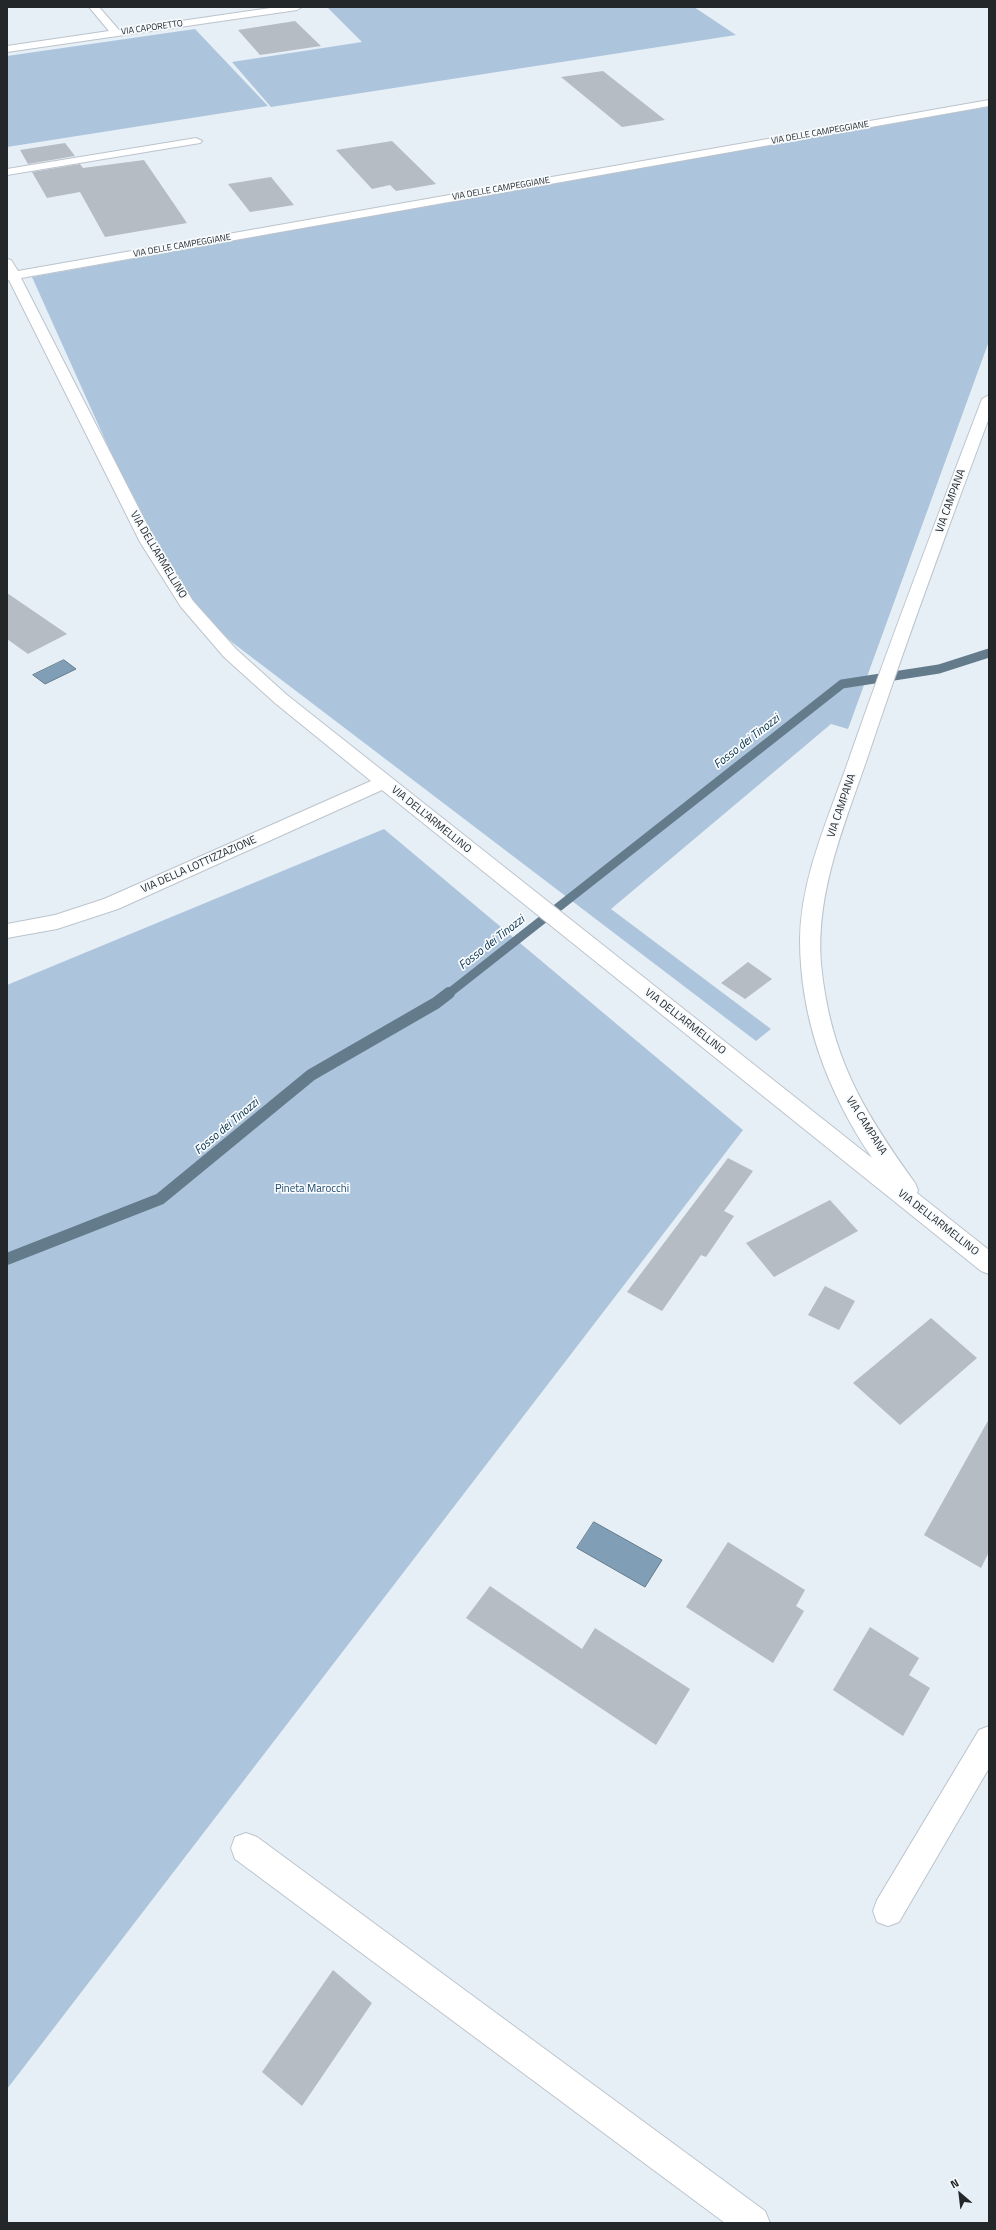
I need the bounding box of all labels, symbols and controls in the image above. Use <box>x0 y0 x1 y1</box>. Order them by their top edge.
street label: VIA CAPORETTO <box>121 18 183 38</box>
street label: VIA DELLE CAMPEGGIANE <box>770 119 870 147</box>
street label: VIA DELLE CAMPEGGIANE <box>451 175 551 203</box>
street label: VIA DELLE CAMPEGGIANE <box>132 232 232 260</box>
street label: VIA CAMPANA <box>933 467 969 535</box>
street label: VIA DELL'ARMELLINO <box>127 509 189 601</box>
water label: Fosso dei Tinozzi <box>711 712 783 772</box>
street label: VIA CAMPANA <box>825 772 859 840</box>
street label: VIA DELL'ARMELLINO <box>388 784 474 856</box>
street label: VIA DELLA LOTTIZZAZIONE <box>139 834 259 896</box>
water label: Fosso dei Tinozzi <box>456 913 528 973</box>
street label: VIA DELL'ARMELLINO <box>642 986 728 1058</box>
street label: VIA CAMPANA <box>843 1094 889 1158</box>
water label: Fosso dei Tinozzi <box>192 1096 262 1158</box>
park label: Pineta Marocchi <box>275 1182 349 1196</box>
street label: VIA DELL'ARMELLINO <box>895 1187 981 1259</box>
north arrow <box>940 2174 980 2214</box>
text: N <box>947 2175 961 2192</box>

